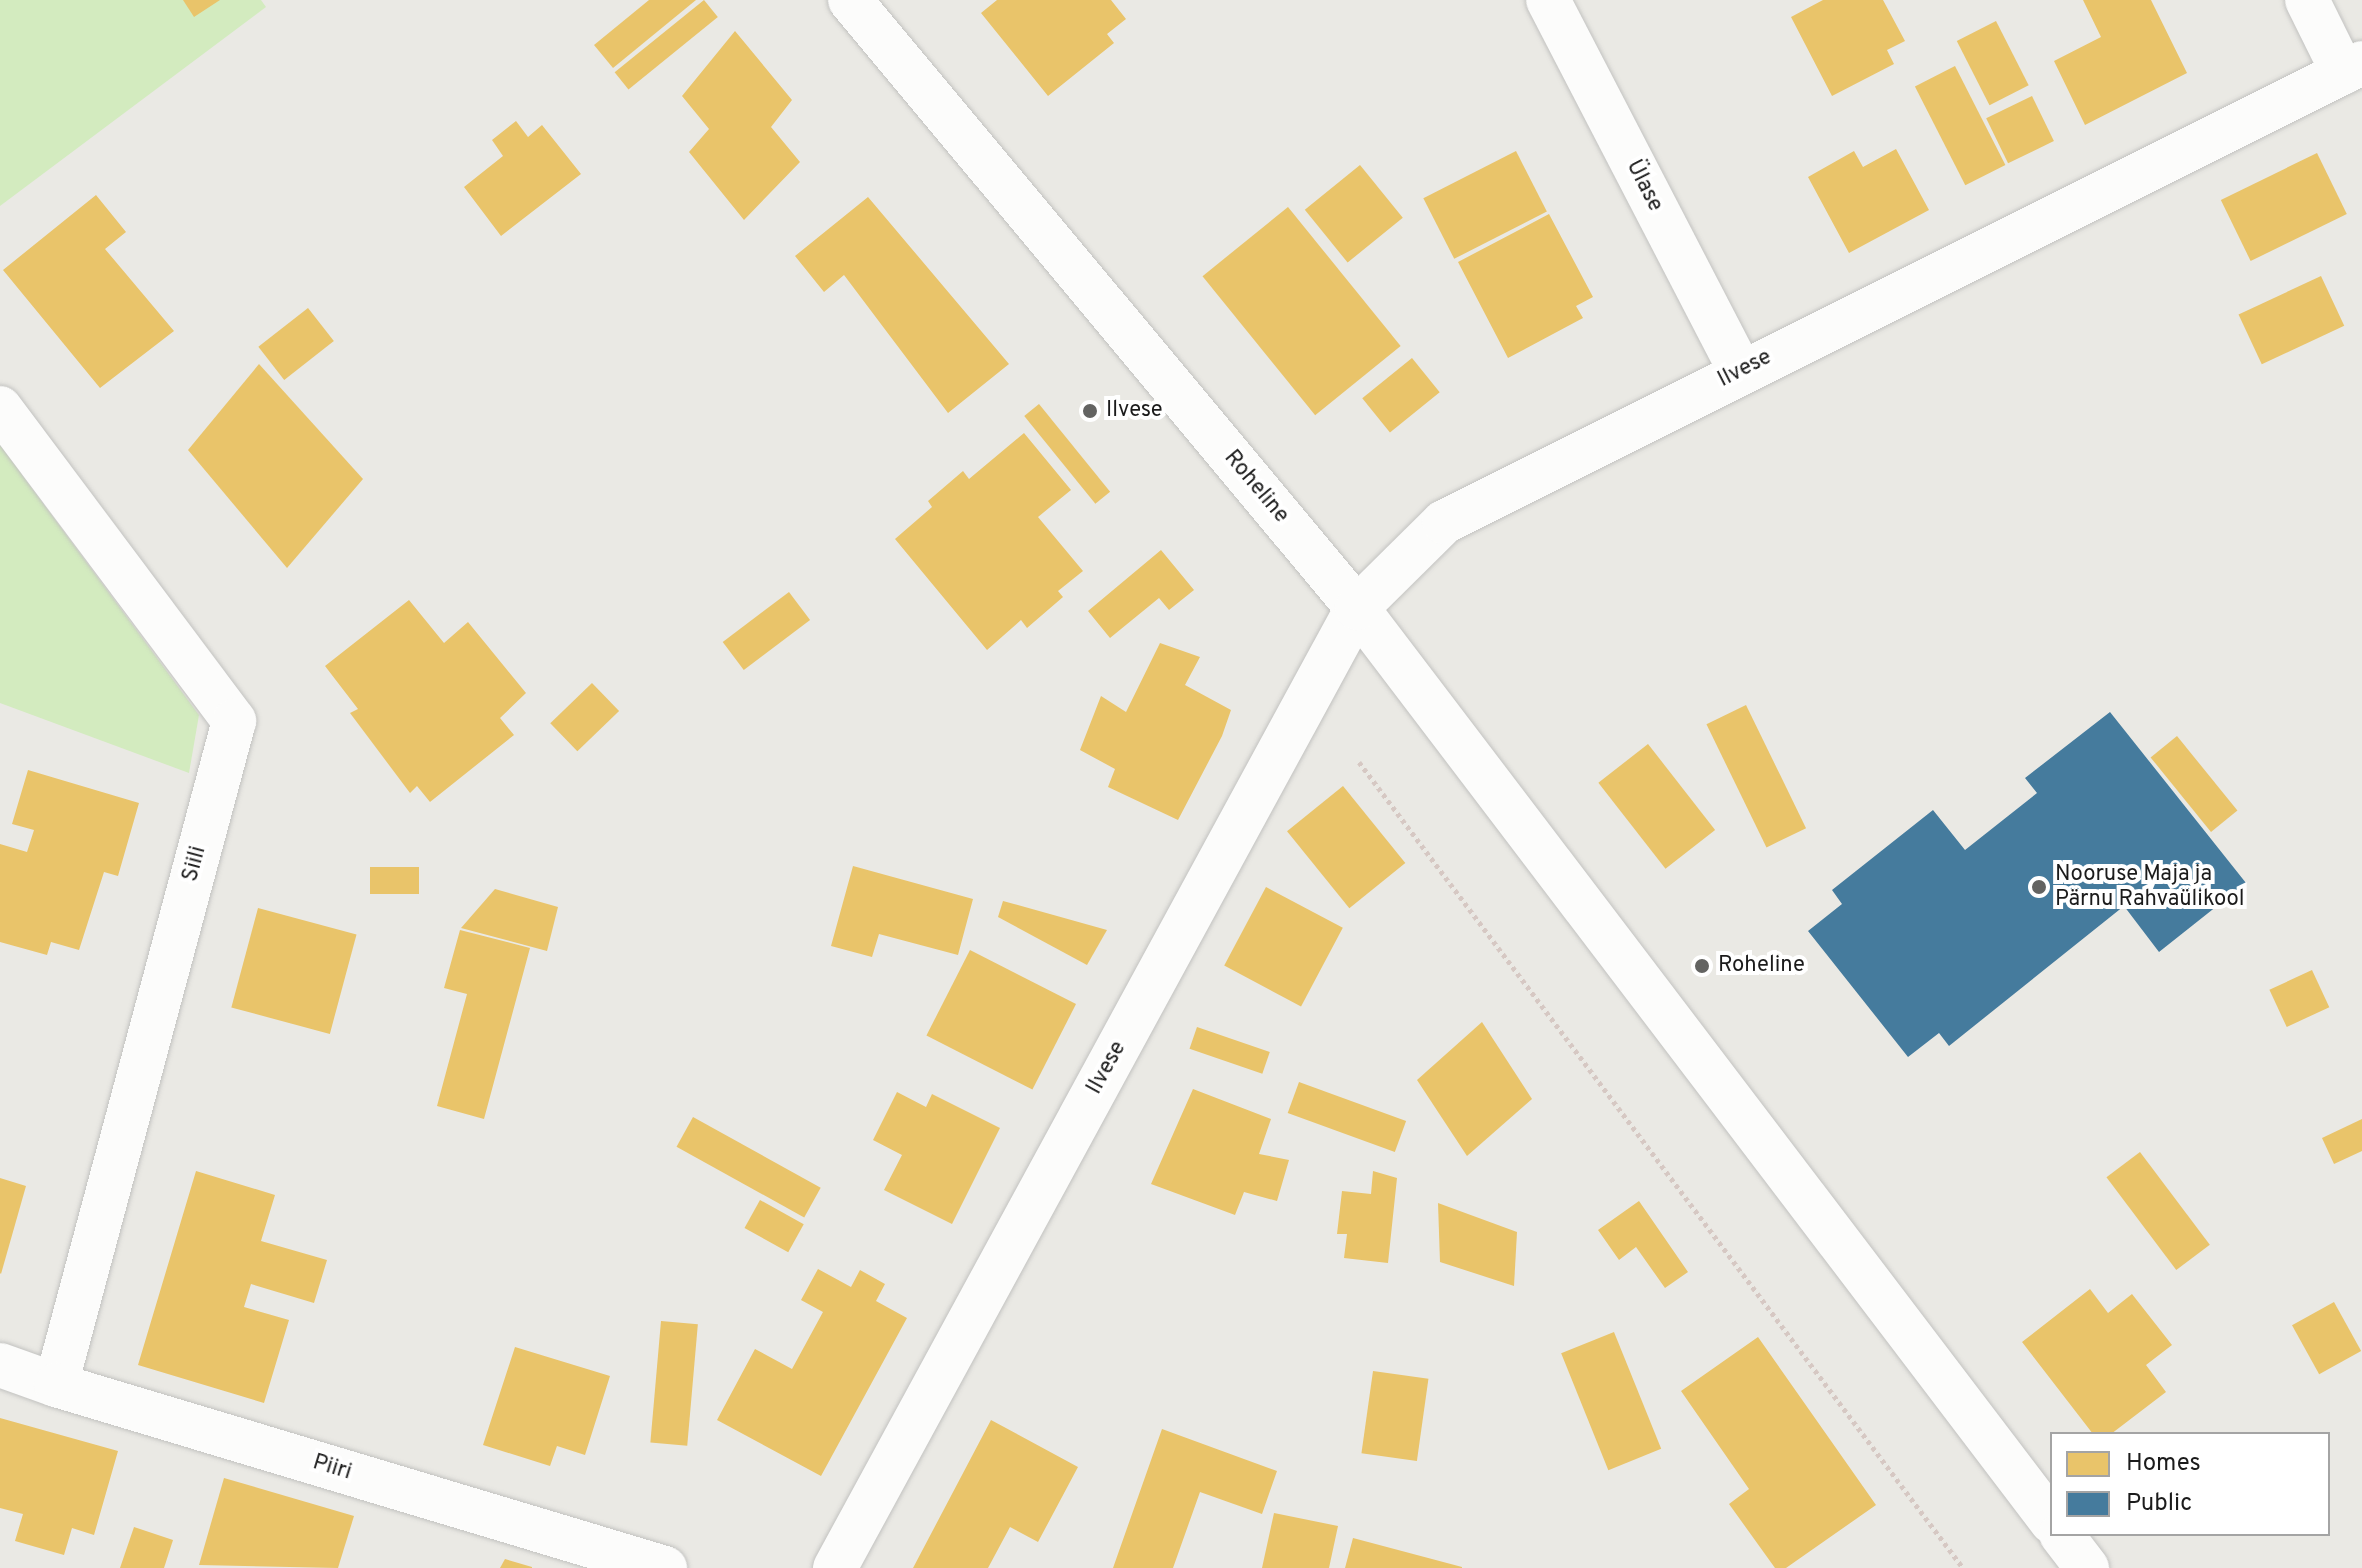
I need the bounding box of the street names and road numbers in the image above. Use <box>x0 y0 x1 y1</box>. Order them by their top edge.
street label: Ülase <box>1620 156 1668 216</box>
street label: Ilvese <box>1714 344 1776 394</box>
street label: Roheline <box>1218 445 1294 529</box>
street label: Siili <box>178 843 212 885</box>
street label: Ilvese <box>1082 1037 1132 1099</box>
street label: Piiri <box>309 1450 355 1486</box>

